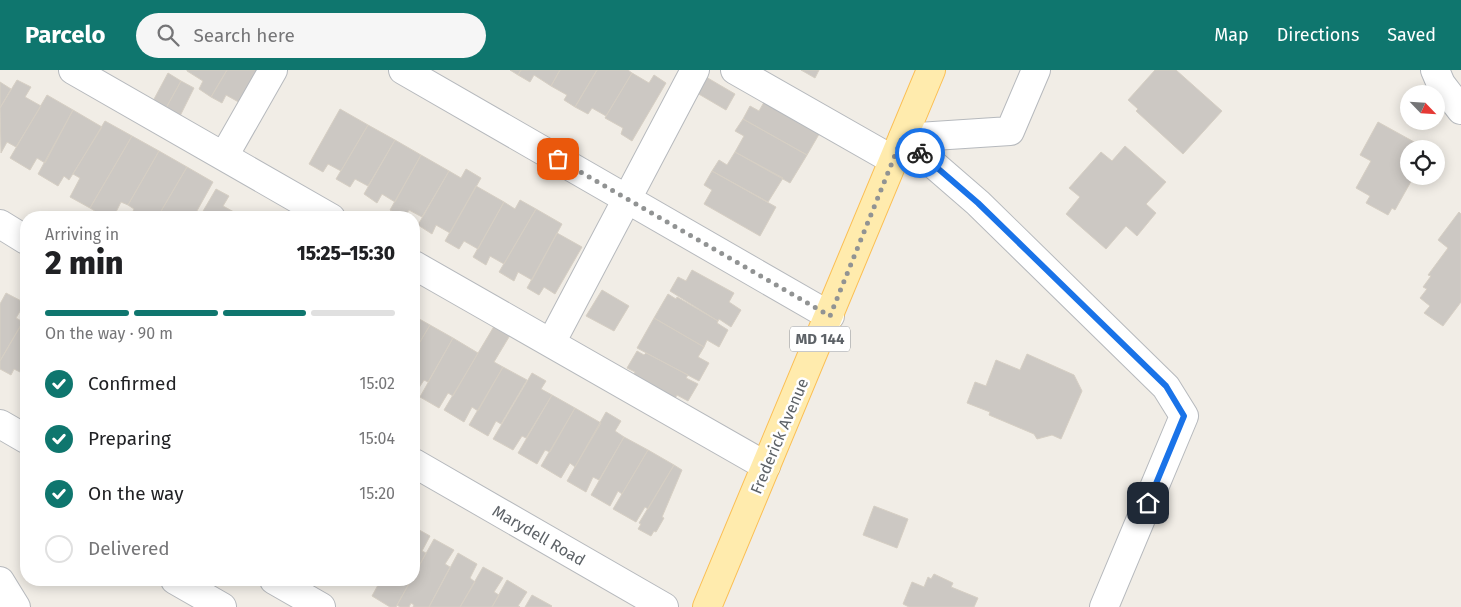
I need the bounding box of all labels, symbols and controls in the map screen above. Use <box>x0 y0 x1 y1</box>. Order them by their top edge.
search box <box>136 13 486 58</box>
text: Parcelo <box>25 21 106 49</box>
icon: search <box>154 21 182 49</box>
text: Search here <box>194 24 295 47</box>
text: Map <box>1214 24 1249 46</box>
text: Directions <box>1277 24 1359 46</box>
text: Saved <box>1387 24 1436 46</box>
north arrow <box>1400 85 1445 130</box>
map controls <box>1400 85 1445 185</box>
courier <box>895 128 945 178</box>
pin <box>537 138 579 180</box>
icon: bike <box>906 139 934 167</box>
button: locate <box>1400 140 1445 185</box>
icon: bag <box>544 145 572 173</box>
text: Arriving in <box>45 225 119 244</box>
text: 15:25–15:30 <box>297 242 395 265</box>
text: 2 min <box>45 244 123 282</box>
text: On the way · 90 m <box>45 324 173 343</box>
road number: MD 144 <box>790 326 850 352</box>
icon: check <box>45 370 73 398</box>
text: Confirmed <box>88 372 177 395</box>
text: 15:02 <box>360 374 395 393</box>
street label: Frederick Avenue <box>747 375 812 497</box>
icon: check <box>45 425 73 453</box>
text: Preparing <box>88 427 171 450</box>
text: 15:04 <box>359 429 395 448</box>
icon: check <box>45 480 73 508</box>
text: On the way <box>88 482 184 505</box>
pin <box>1127 482 1169 524</box>
text: 15:20 <box>359 484 395 503</box>
icon: home <box>1134 489 1162 517</box>
street label: Marydell Road <box>489 501 589 570</box>
text: Delivered <box>88 537 170 560</box>

